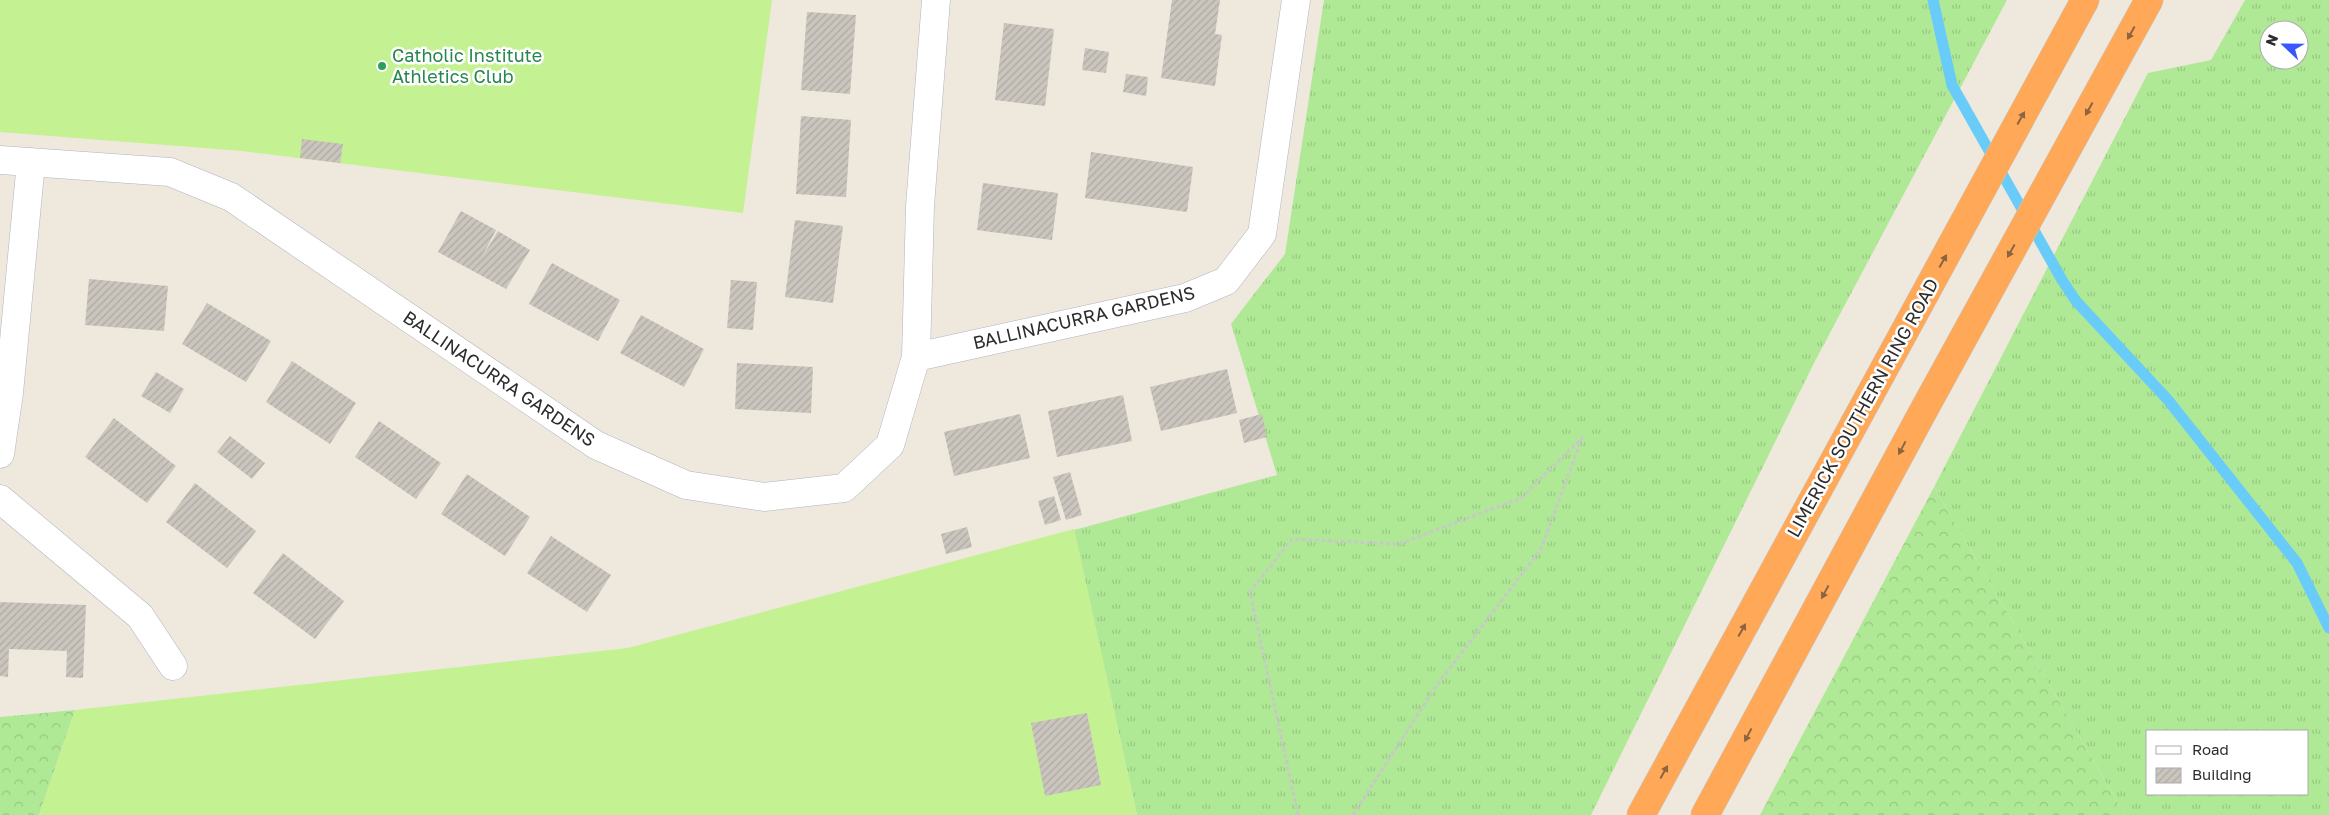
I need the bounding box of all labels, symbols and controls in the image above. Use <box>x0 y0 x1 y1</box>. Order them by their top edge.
north arrow <box>2259 20 2309 70</box>
one-way arrow <box>2127 26 2135 40</box>
text: N <box>2262 32 2281 48</box>
place label: Catholic Institute Athletics Club <box>392 44 542 87</box>
marker: Catholic Institute Athletics Club <box>376 60 388 72</box>
one-way arrow <box>2085 101 2093 116</box>
one-way arrow <box>2017 111 2025 125</box>
one-way arrow <box>2007 243 2015 258</box>
one-way arrow <box>1939 254 1947 268</box>
street label: LIMERICK SOUTHERN RING ROAD <box>1782 274 1943 541</box>
street label: BALLINACURRA GARDENS <box>971 281 1197 353</box>
street label: BALLINACURRA GARDENS <box>399 306 600 451</box>
one-way arrow <box>1898 442 1907 455</box>
one-way arrow <box>1821 585 1830 598</box>
one-way arrow <box>1738 622 1746 637</box>
one-way arrow <box>1744 728 1753 741</box>
legend <box>2146 730 2309 795</box>
text: Road <box>2192 740 2229 758</box>
one-way arrow <box>1660 765 1668 780</box>
text: Building <box>2192 765 2252 783</box>

